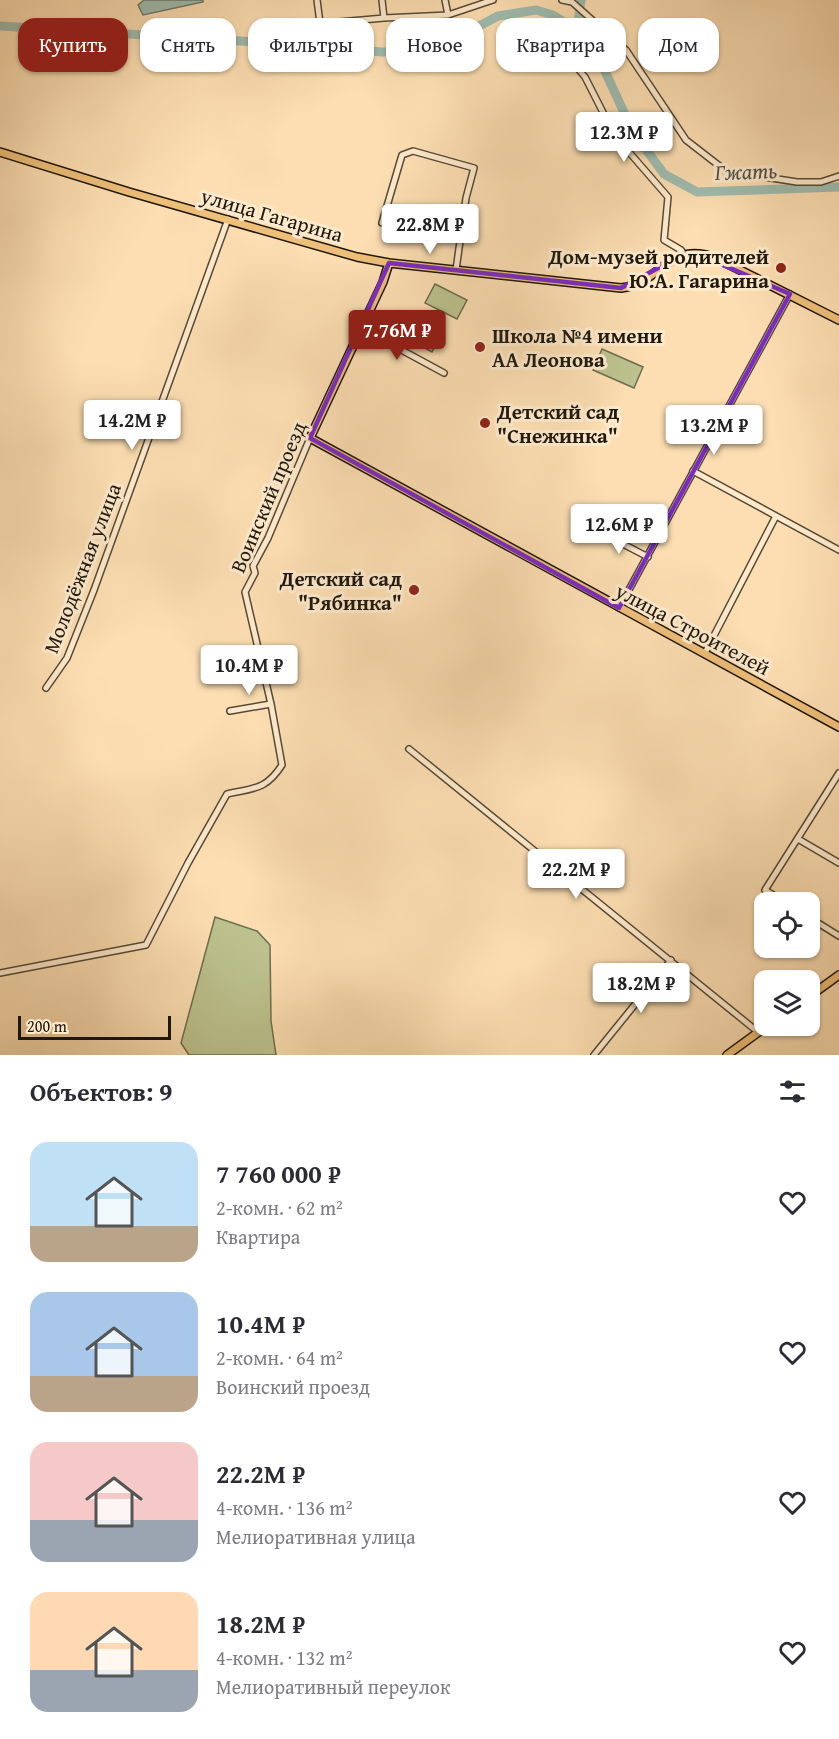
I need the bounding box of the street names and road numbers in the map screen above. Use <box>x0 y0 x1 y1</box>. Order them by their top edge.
street label: улица Гагарина <box>196 180 347 250</box>
street label: Воинский проезд <box>222 416 314 577</box>
street label: Молодёжная улица <box>35 478 129 658</box>
street label: улица Строителей <box>609 575 776 683</box>

